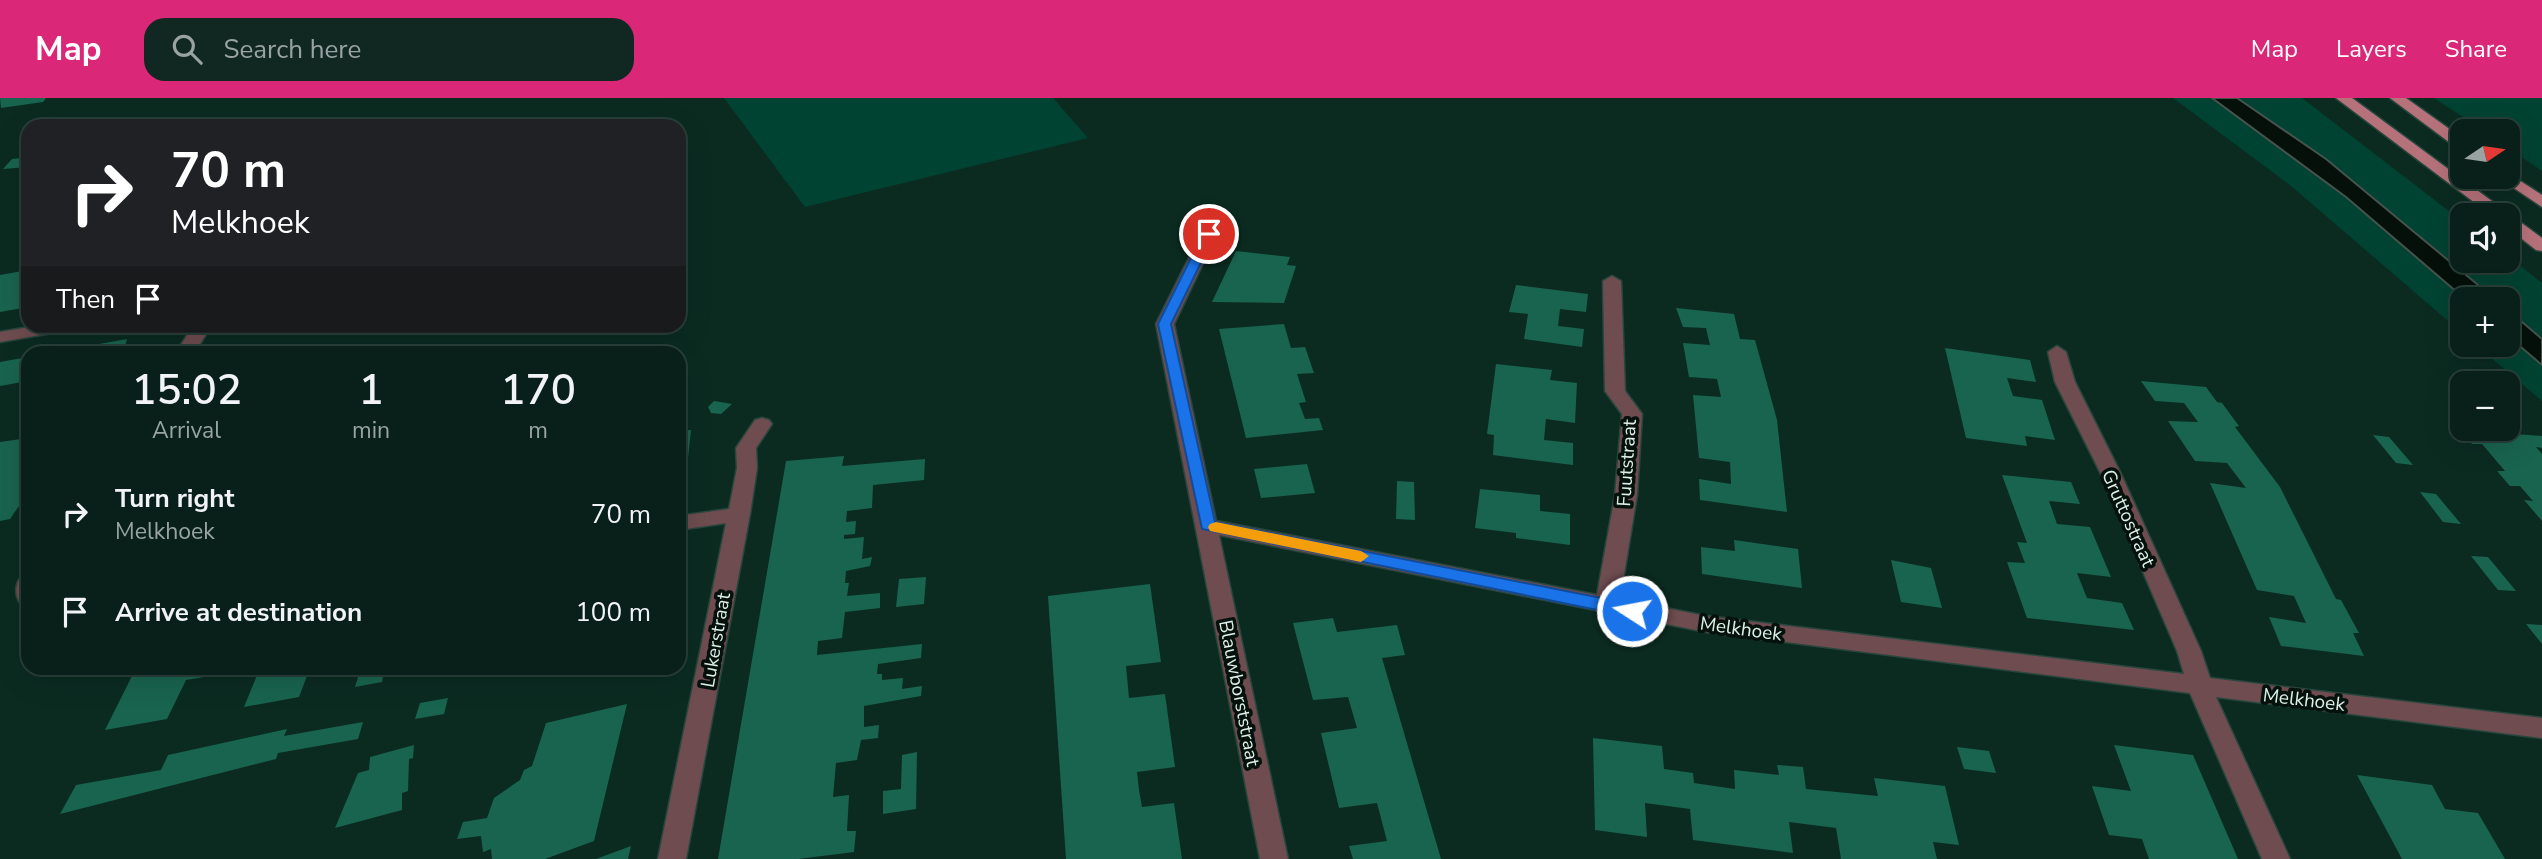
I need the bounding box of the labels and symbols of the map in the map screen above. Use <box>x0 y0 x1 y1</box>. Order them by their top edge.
north arrow <box>2450 119 2520 189</box>
pin <box>1179 204 1239 264</box>
street label: Fuutstraat <box>1611 418 1643 508</box>
street label: Gruttostraat <box>2095 466 2161 572</box>
position arrow <box>1595 574 1669 648</box>
street label: Lukerstraat <box>695 590 737 690</box>
street label: Melkhoek <box>1698 610 1784 648</box>
street label: Blauwborststraat <box>1212 618 1266 769</box>
street label: Melkhoek <box>2261 682 2347 718</box>

